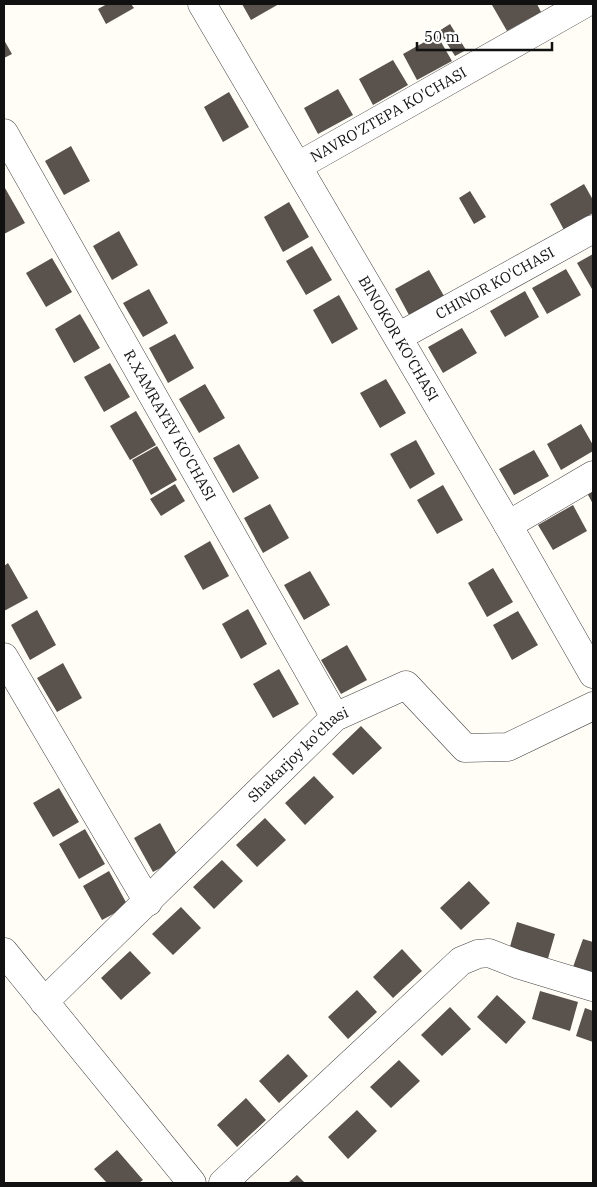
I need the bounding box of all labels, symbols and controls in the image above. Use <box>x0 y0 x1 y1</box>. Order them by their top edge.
scale bar <box>417 20 552 52</box>
text: 50 m <box>424 27 460 46</box>
street label: NAVRO'ZTEPA KO'CHASI <box>307 62 470 166</box>
street label: CHINOR KO'CHASI <box>432 242 558 323</box>
street label: BINOKOR KO'CHASI <box>355 272 443 405</box>
street label: R.XAMRAYEV KO'CHASI <box>120 346 220 504</box>
street label: Shakarjoy ko'chasi <box>244 702 351 806</box>

